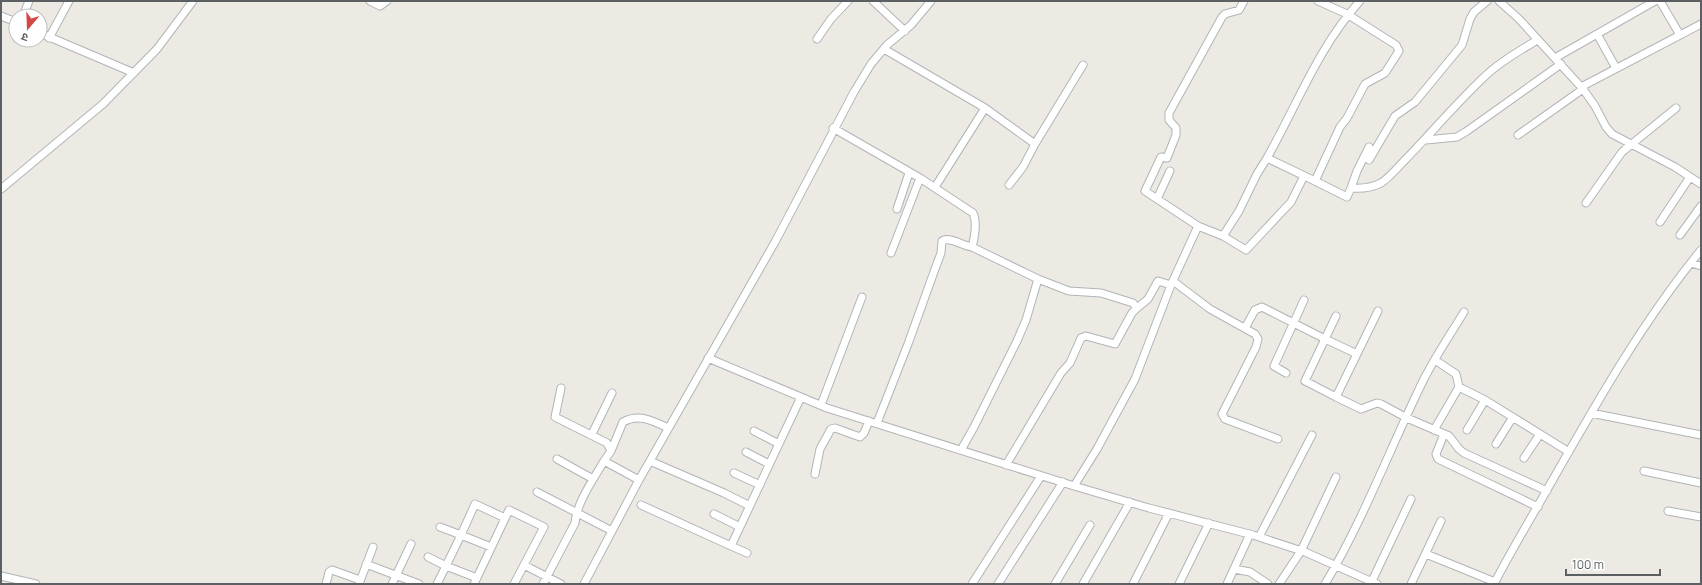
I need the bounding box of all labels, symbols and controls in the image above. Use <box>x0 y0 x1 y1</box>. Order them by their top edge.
north arrow <box>8 8 48 48</box>
text: उ <box>19 30 30 46</box>
scale bar <box>1566 551 1660 577</box>
text: 100 m <box>1572 556 1604 573</box>

